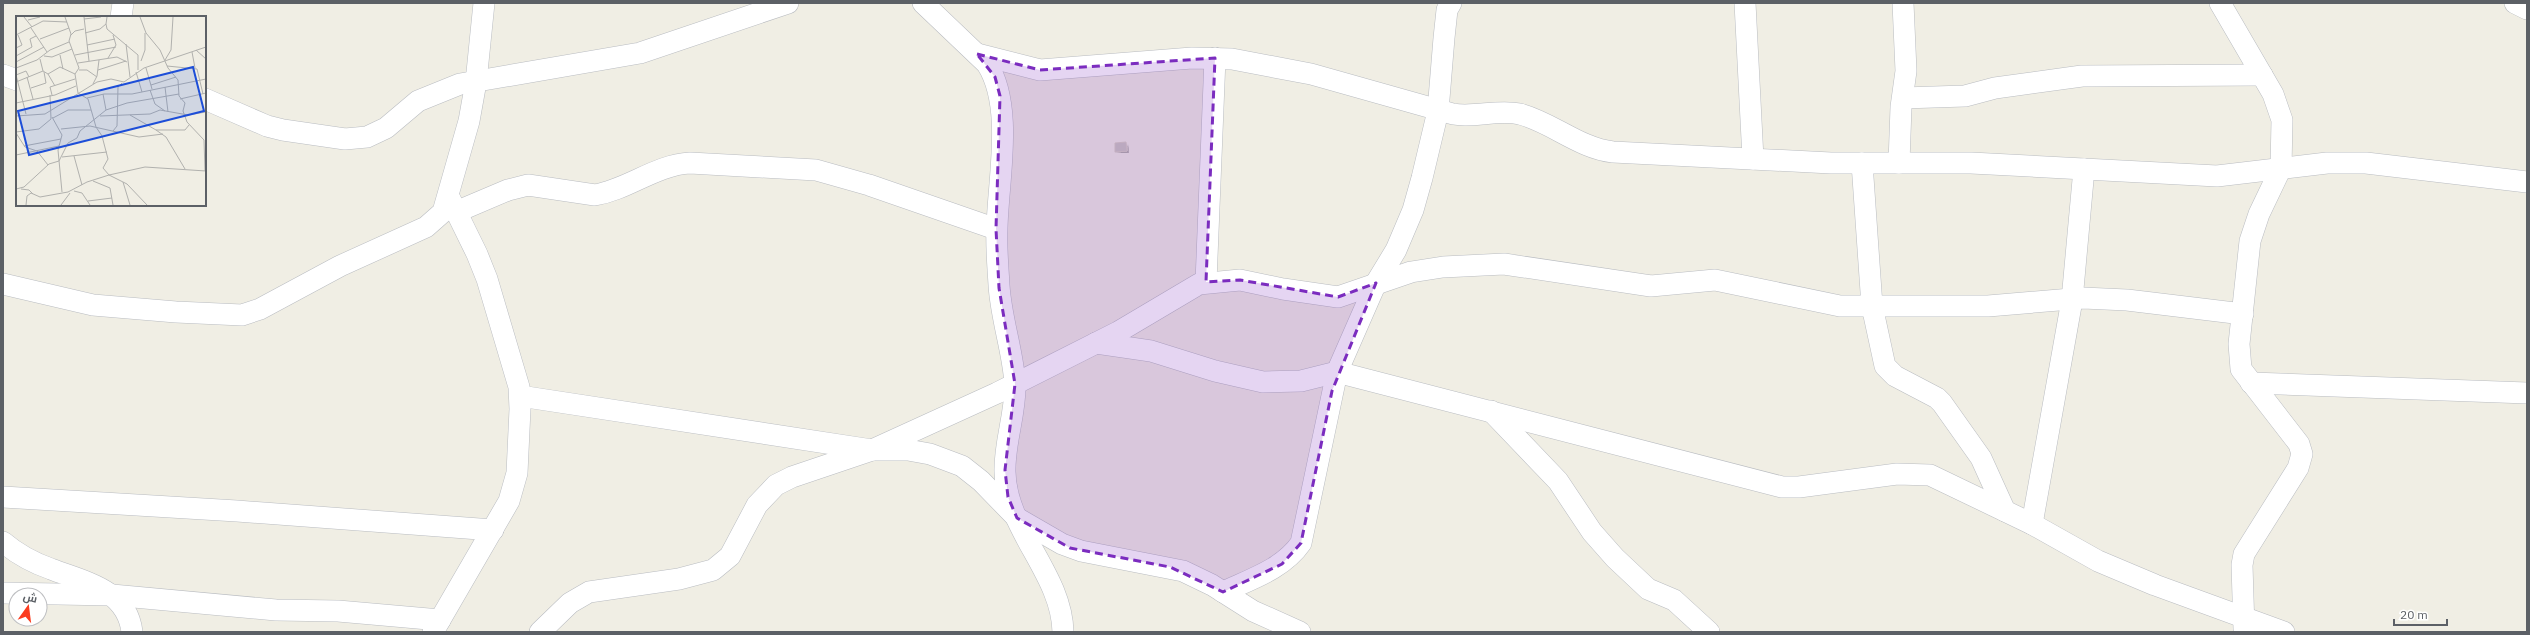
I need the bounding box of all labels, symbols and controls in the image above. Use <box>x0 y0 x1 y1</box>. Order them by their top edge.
inset map <box>16 16 206 206</box>
north arrow <box>8 587 48 627</box>
text: ش <box>22 589 39 606</box>
scale bar <box>2394 601 2447 627</box>
text: 20 m <box>2400 607 2428 622</box>

